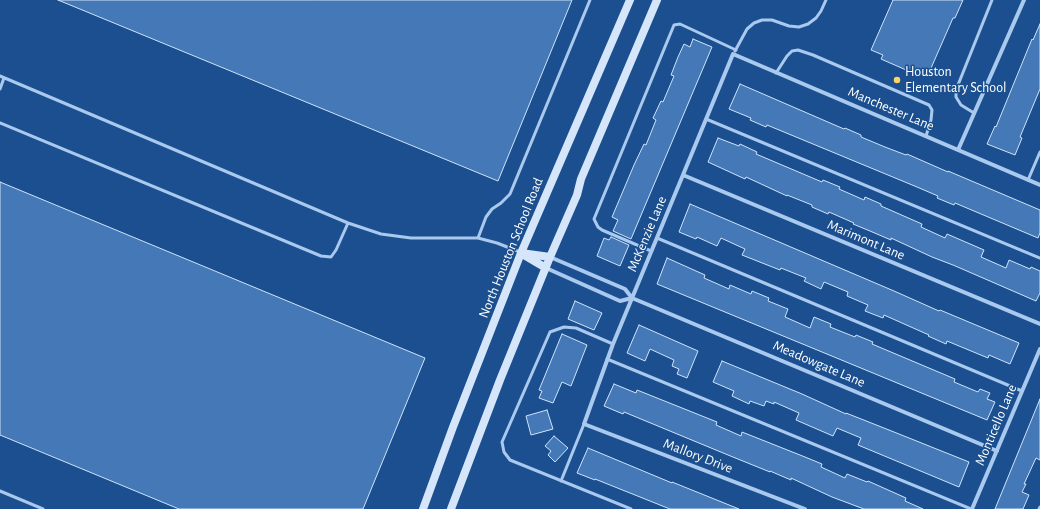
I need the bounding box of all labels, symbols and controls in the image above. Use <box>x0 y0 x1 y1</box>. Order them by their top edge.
place label: Houston Elementary School <box>905 64 1006 96</box>
marker: Houston Elementary School <box>892 75 902 85</box>
street label: Manchester Lane <box>845 83 937 135</box>
street label: North Houston School Road <box>475 175 547 321</box>
street label: McKenzie Lane <box>624 194 670 274</box>
street label: Marimont Lane <box>825 216 907 264</box>
street label: Meadowgate Lane <box>770 337 868 391</box>
street label: Monticello Lane <box>971 382 1021 468</box>
street label: Mallory Drive <box>661 435 735 477</box>

